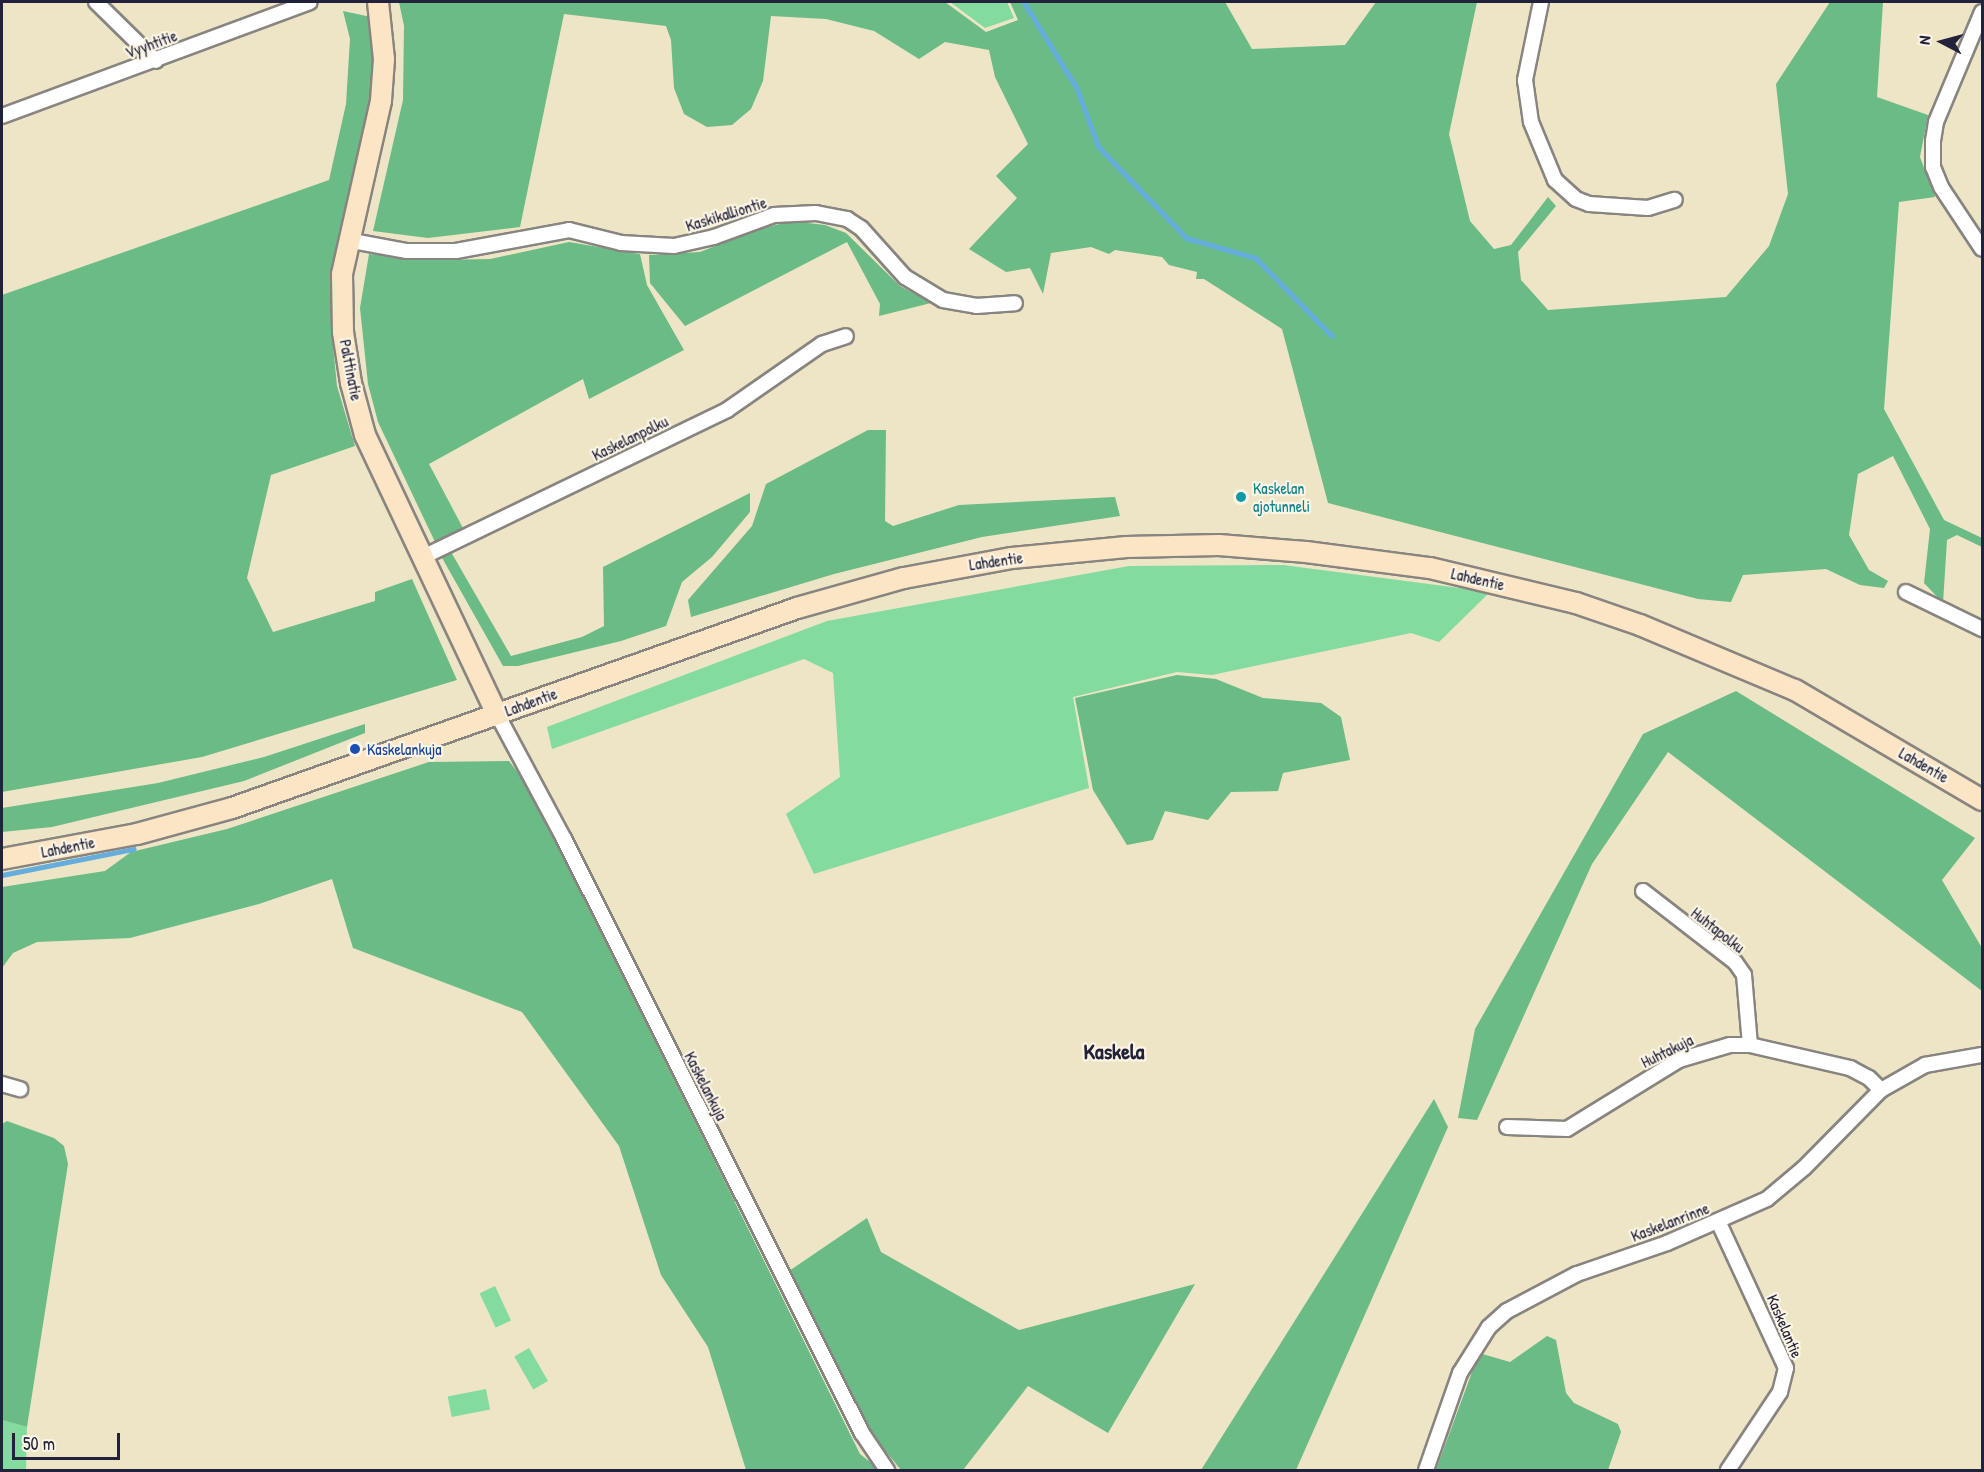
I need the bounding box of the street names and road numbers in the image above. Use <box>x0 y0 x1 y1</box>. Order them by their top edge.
street label: Vyyhtitie <box>122 26 180 62</box>
street label: Kaskikalliontie <box>683 193 769 235</box>
street label: Palttinatie <box>336 338 366 402</box>
street label: Kaskelanpolku <box>589 411 671 465</box>
street label: Lahdentie <box>968 548 1024 574</box>
street label: Lahdentie <box>1449 564 1507 594</box>
street label: Lahdentie <box>502 684 560 720</box>
street label: Lahdentie <box>1896 743 1952 787</box>
street label: Lahdentie <box>40 832 96 862</box>
street label: Huhtapolku <box>1687 903 1749 957</box>
street label: Huhtakuja <box>1638 1030 1696 1072</box>
street label: Kaskelankuja <box>681 1048 731 1124</box>
street label: Kaskelanrinne <box>1628 1198 1712 1246</box>
street label: Kaskelantie <box>1763 1291 1807 1361</box>

